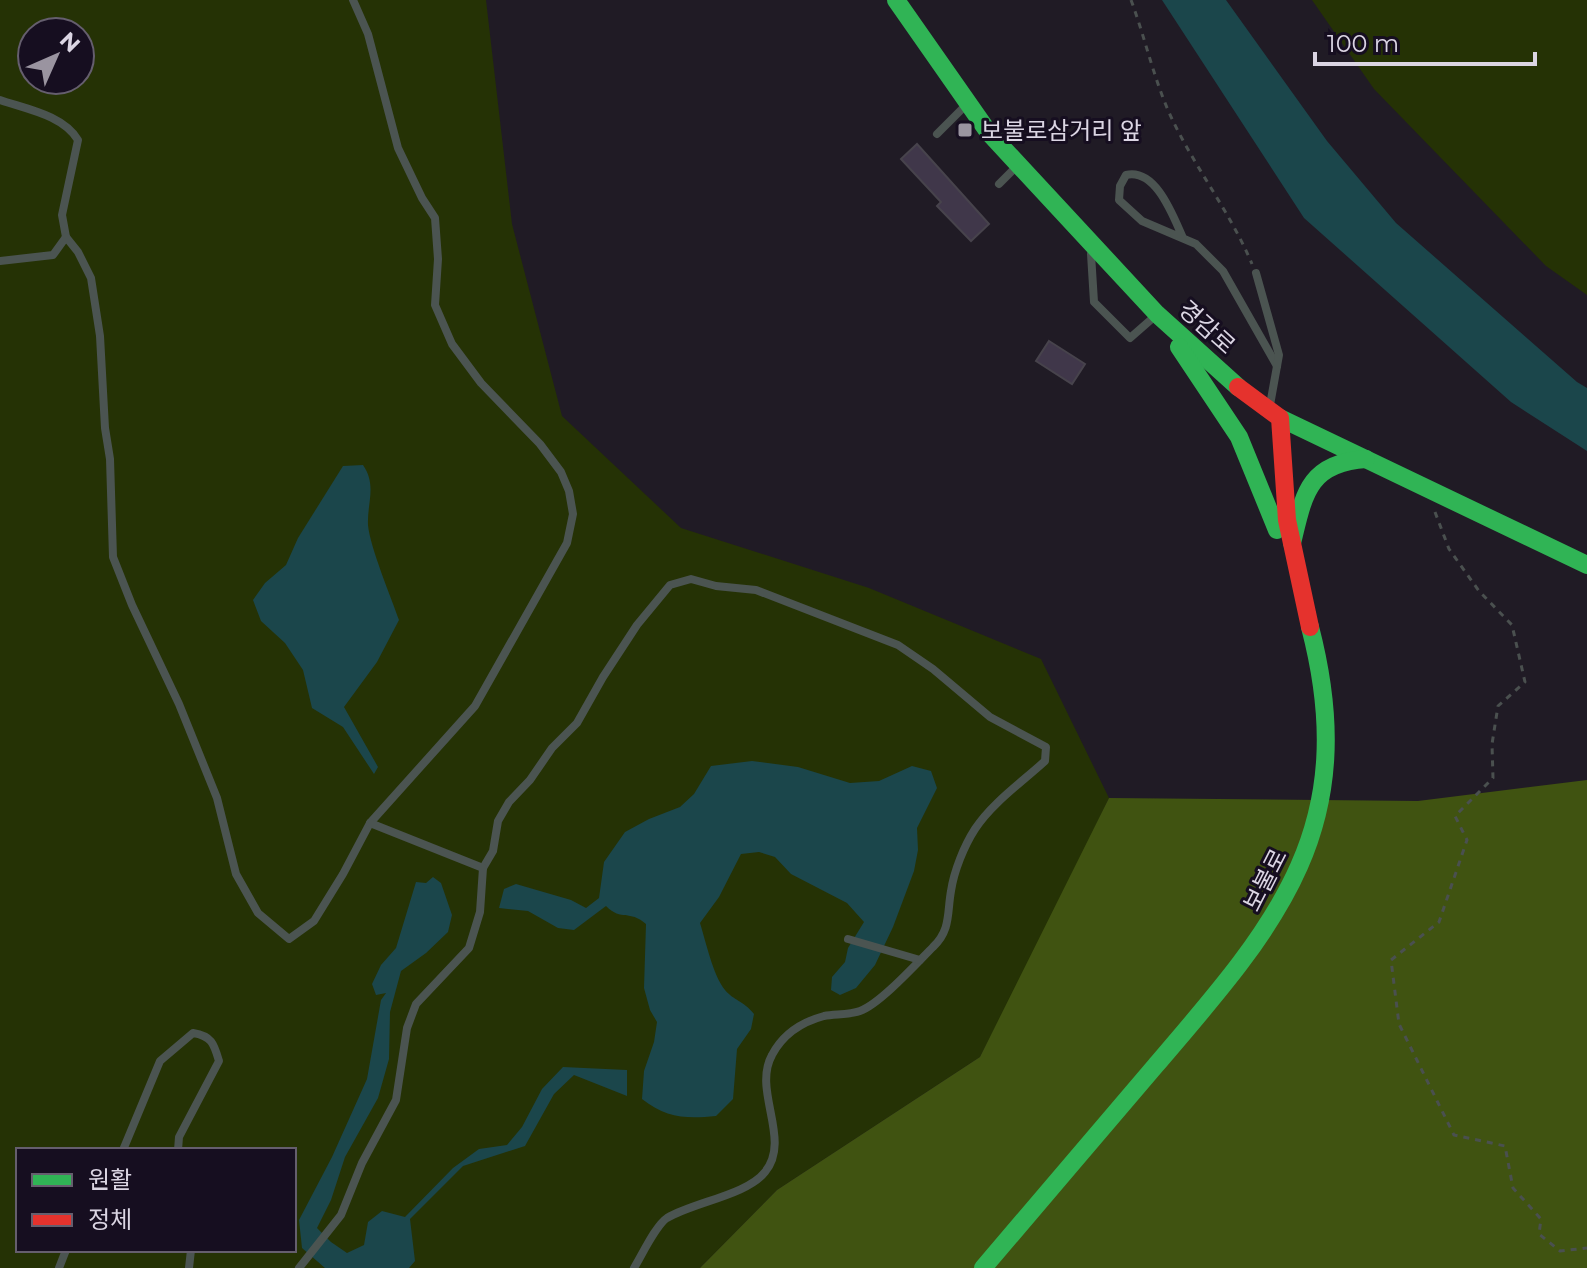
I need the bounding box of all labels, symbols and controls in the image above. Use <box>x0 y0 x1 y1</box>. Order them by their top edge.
north arrow <box>16 16 96 96</box>
scale bar <box>1315 16 1535 66</box>
text: N <box>54 26 86 58</box>
text: 100 m <box>1327 29 1399 58</box>
place label: 보불로삼거리 앞 <box>981 116 1142 145</box>
marker: 보불로삼거리 앞 <box>956 121 974 139</box>
street label: 경감로 <box>1173 294 1241 360</box>
street label: 보불로 <box>1237 844 1293 916</box>
legend <box>16 1148 296 1252</box>
text: 원활 <box>88 1165 132 1194</box>
text: 정체 <box>88 1205 132 1234</box>

